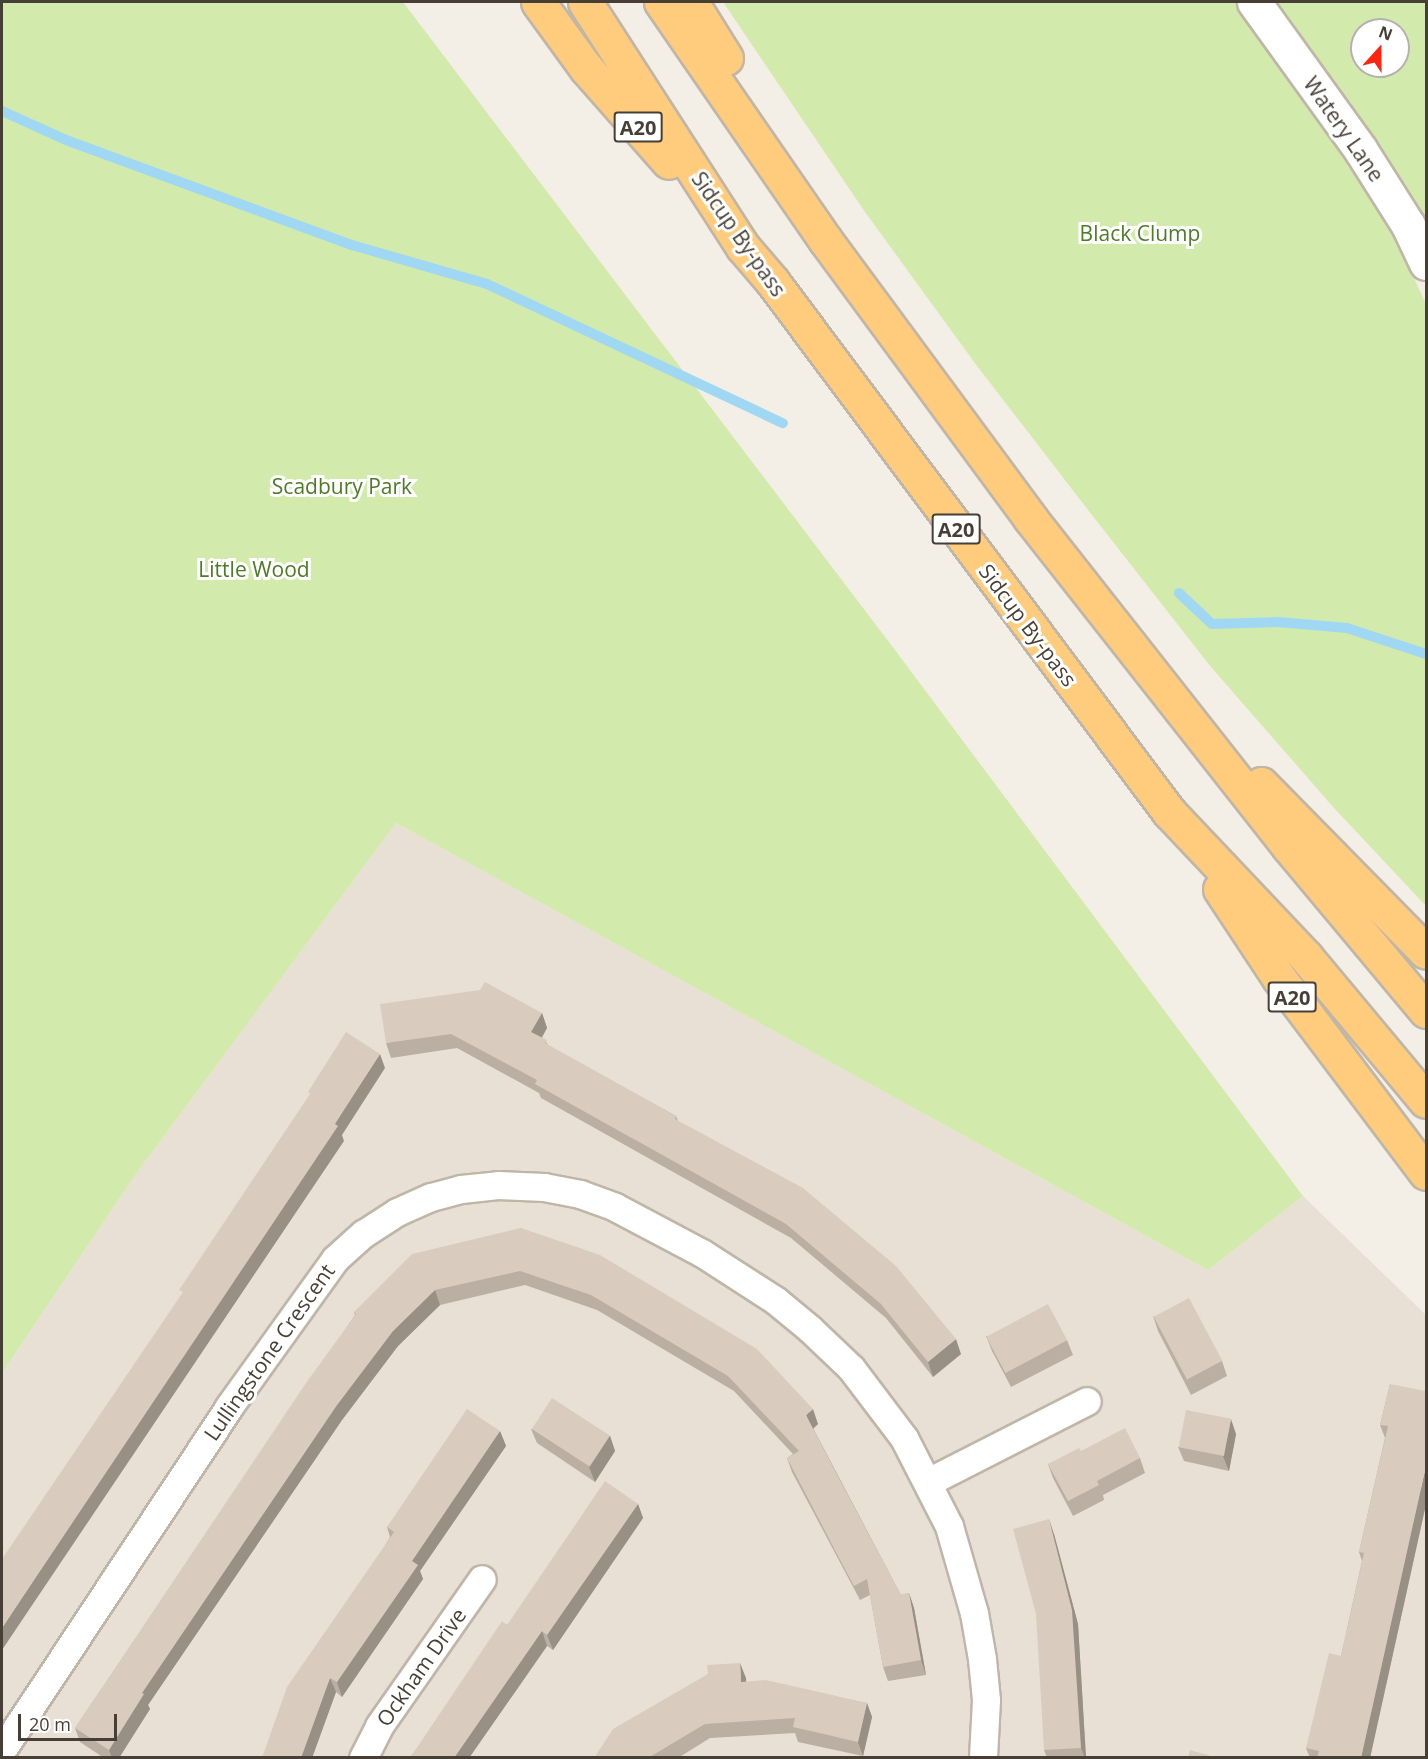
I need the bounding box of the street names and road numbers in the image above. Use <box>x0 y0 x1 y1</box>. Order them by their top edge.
street label: Watery Lane <box>1299 72 1389 186</box>
road number: A20 <box>612 110 664 144</box>
street label: Sidcup By-pass <box>687 167 791 301</box>
road number: A20 <box>930 512 982 546</box>
street label: Sidcup By-pass <box>974 559 1082 691</box>
road number: A20 <box>1266 980 1318 1014</box>
street label: Lullingstone Crescent <box>198 1259 340 1445</box>
street label: Ockham Drive <box>371 1603 471 1731</box>

